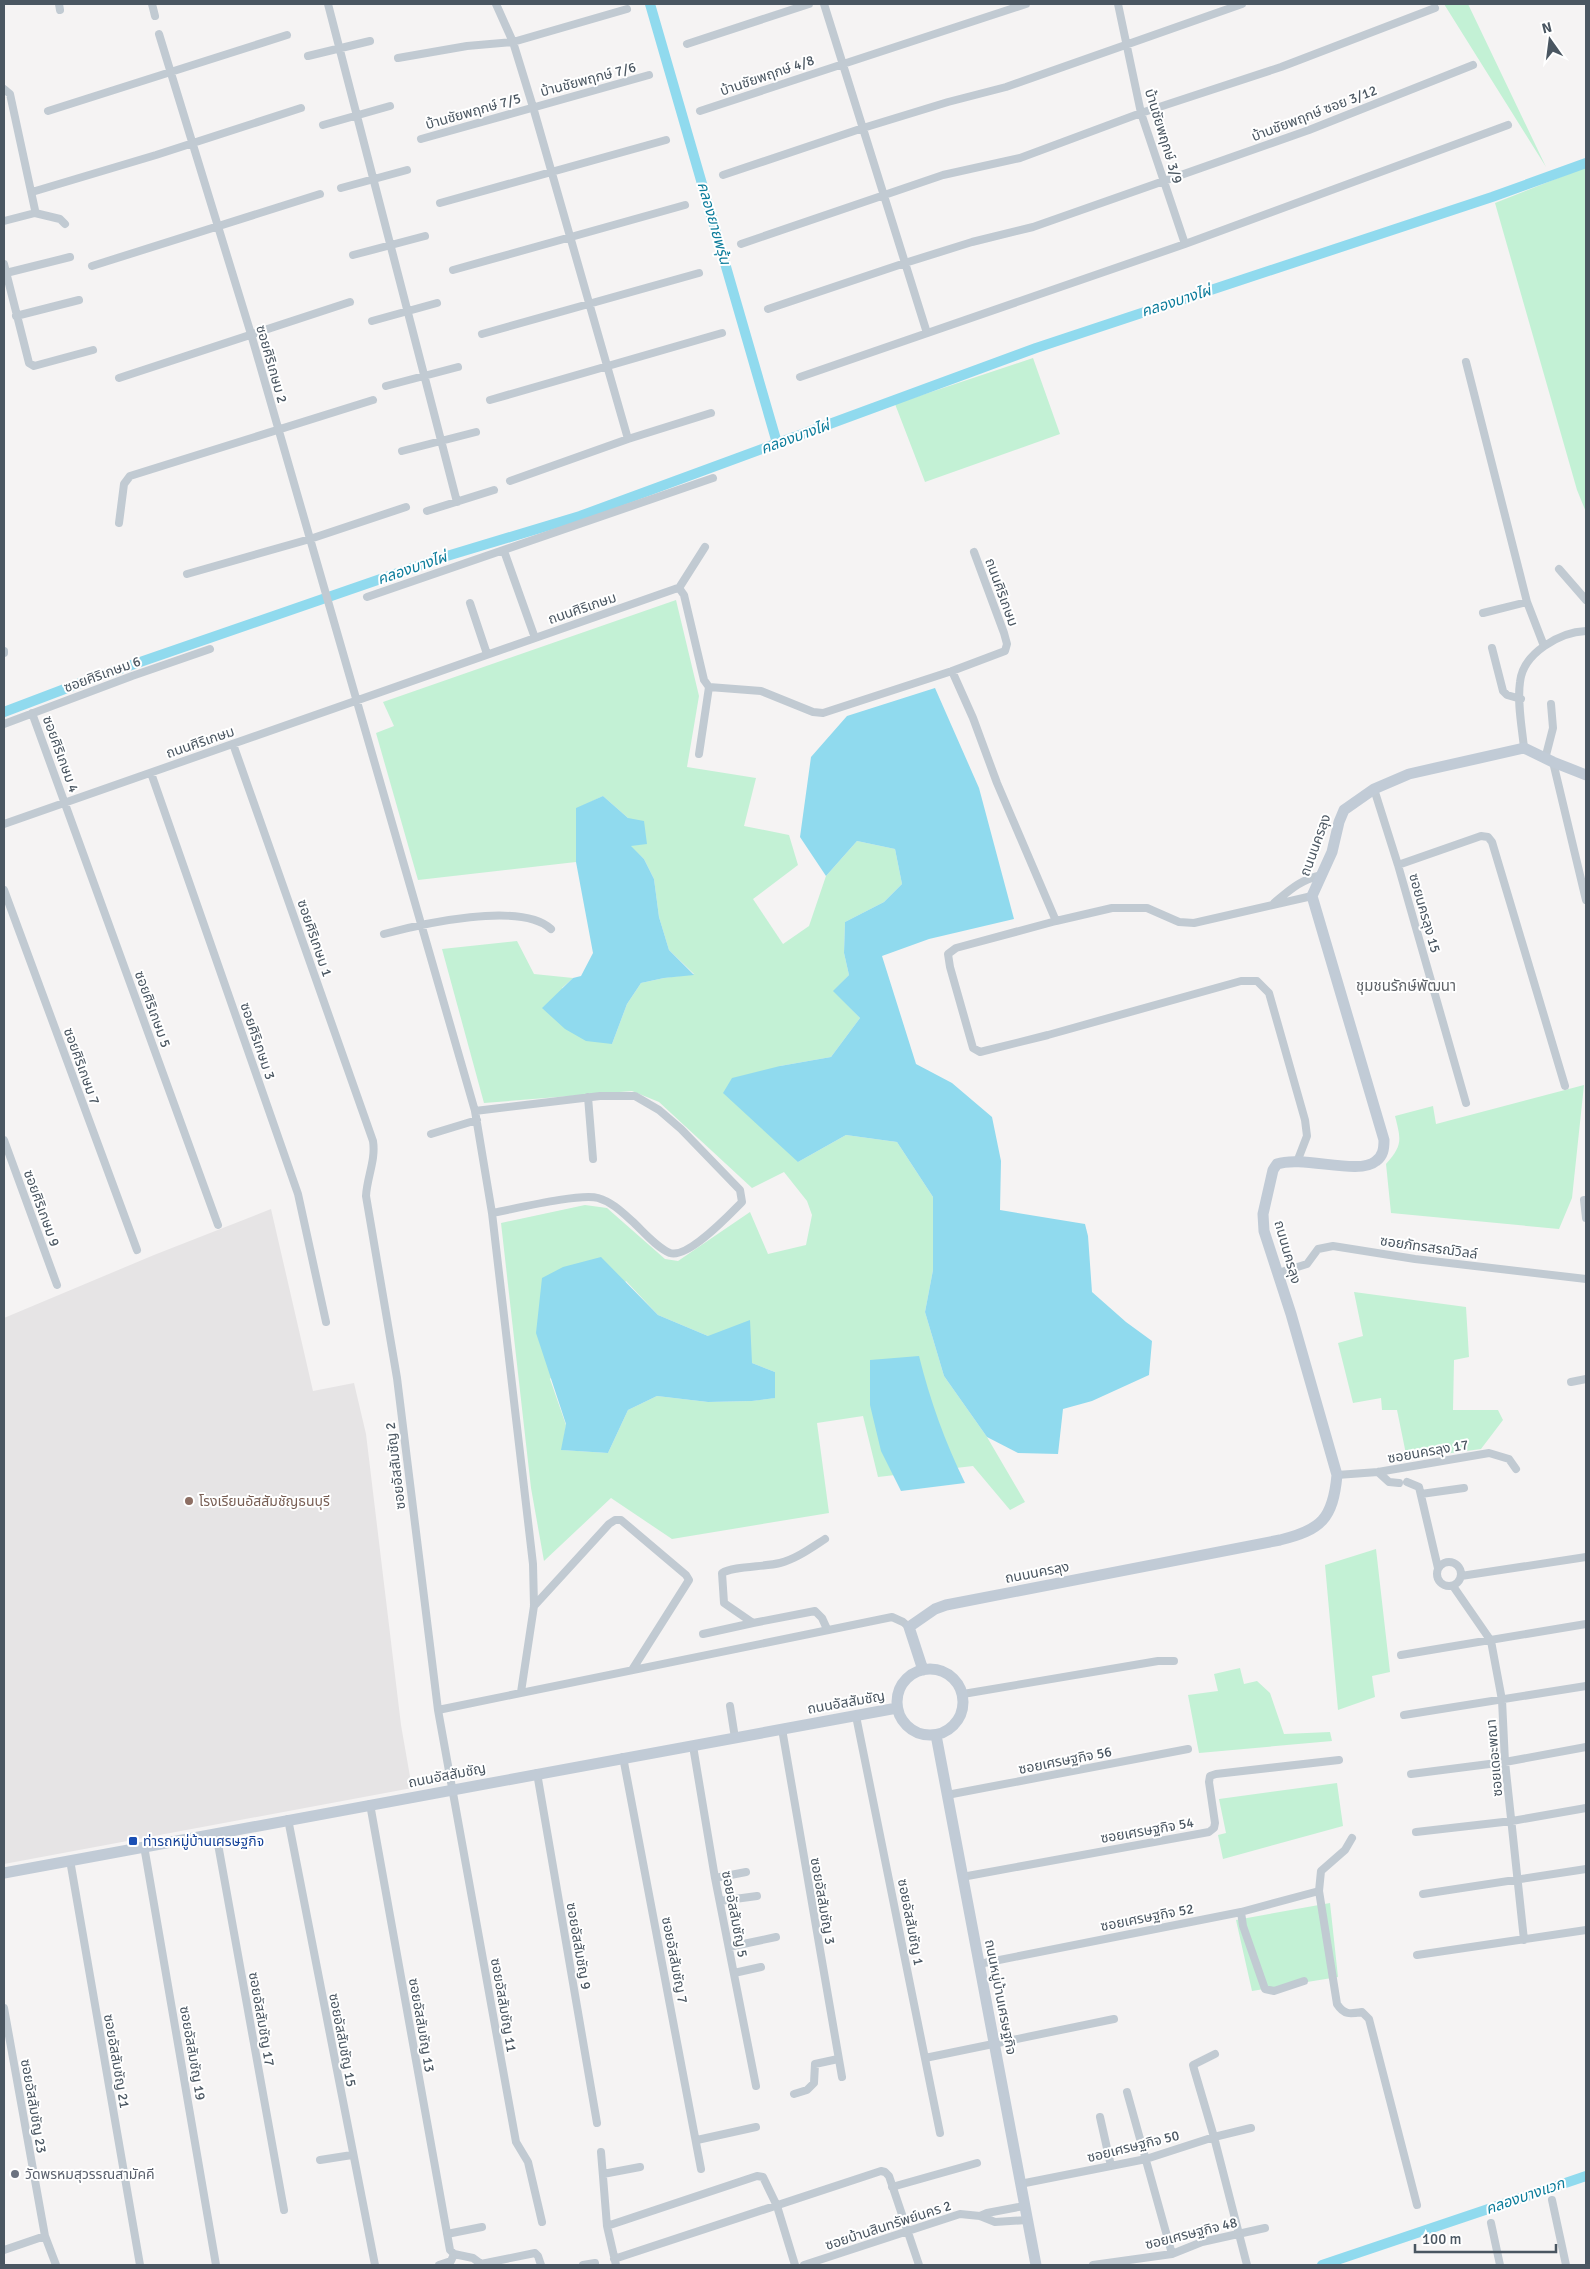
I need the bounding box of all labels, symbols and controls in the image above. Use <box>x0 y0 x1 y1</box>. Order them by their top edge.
north arrow <box>1525 15 1575 65</box>
text: N <box>1540 18 1554 37</box>
street label: บ้านชัยพฤกษ์ 4/8 <box>718 51 816 100</box>
street label: บ้านชัยพฤกษ์ 7/6 <box>538 59 638 100</box>
street label: บ้านชัยพฤกษ์ ซอย 3/12 <box>1249 82 1379 145</box>
street label: บ้านชัยพฤกษ์ 3/9 <box>1141 87 1186 186</box>
street label: บ้านชัยพฤกษ์ 7/5 <box>424 90 523 133</box>
water label: คลองยายพรุ้น <box>694 180 735 267</box>
water label: คลองบางไผ่ <box>1139 281 1215 321</box>
street label: ซอยศิริเกษม 2 <box>252 323 291 405</box>
water label: คลองบางไผ่ <box>758 416 834 458</box>
water label: คลองบางไผ่ <box>375 547 451 588</box>
street label: ถนนศิริเกษม <box>981 556 1022 629</box>
street label: ถนนศิริเกษม <box>546 589 619 628</box>
street label: ซอยศิริเกษม 6 <box>61 653 143 696</box>
street label: ซอยศิริเกษม 4 <box>39 713 82 795</box>
street label: ถนนศิริเกษม <box>164 723 237 762</box>
street label: ถนนนครลุง <box>1296 812 1335 879</box>
street label: ซอยนครลุง 15 <box>1405 871 1444 955</box>
street label: ซอยศิริเกษม 1 <box>293 897 336 979</box>
street label: ซอยศิริเกษม 5 <box>131 968 174 1050</box>
district label: ชุมชนรักษ์พัฒนา <box>1356 977 1456 995</box>
street label: ซอยศิริเกษม 3 <box>236 1000 279 1082</box>
street label: ซอยศิริเกษม 7 <box>60 1025 103 1107</box>
street label: ซอยศิริเกษม 9 <box>20 1167 63 1249</box>
street label: ถนนนครลุง <box>1270 1218 1305 1286</box>
street label: ซอยภัทรสรณ์วิลล์ <box>1379 1232 1479 1263</box>
street label: ซอยอัสสัมชัญ 2 <box>382 1421 409 1511</box>
street label: ซอยนครลุง 17 <box>1386 1436 1470 1467</box>
place label: โรงเรียนอัสสัมชัญธนบุรี <box>199 1493 330 1510</box>
marker: โรงเรียนอัสสัมชัญธนบุรี <box>183 1495 195 1507</box>
street label: ถนนนครลุง <box>1004 1558 1071 1587</box>
street label: ถนนอัสสัมชัญ <box>806 1687 886 1718</box>
street label: ซอยเดอะพณา <box>1483 1719 1506 1797</box>
street label: ซอยเศรษฐกิจ 56 <box>1017 1743 1113 1778</box>
street label: ถนนอัสสัมชัญ <box>407 1760 487 1791</box>
street label: ซอยเศรษฐกิจ 54 <box>1099 1814 1195 1847</box>
place label: ท่ารถหมู่บ้านเศรษฐกิจ <box>143 1833 264 1850</box>
marker: ท่ารถหมู่บ้านเศรษฐกิจ <box>127 1835 139 1847</box>
street label: ซอยอัสสัมชัญ 3 <box>807 1856 839 1946</box>
street label: ซอยอัสสัมชัญ 5 <box>718 1869 751 1959</box>
street label: ซอยอัสสัมชัญ 1 <box>894 1877 927 1967</box>
street label: ซอยเศรษฐกิจ 52 <box>1099 1900 1195 1935</box>
street label: ซอยอัสสัมชัญ 9 <box>563 1901 595 1991</box>
street label: ซอยอัสสัมชัญ 7 <box>658 1915 691 2005</box>
street label: ถนนหมู่บ้านเศรษฐกิจ <box>981 1938 1020 2056</box>
street label: ซอยอัสสัมชัญ 11 <box>487 1957 520 2054</box>
street label: ซอยอัสสัมชัญ 17 <box>245 1971 278 2068</box>
street label: ซอยอัสสัมชัญ 13 <box>405 1977 438 2074</box>
street label: ซอยอัสสัมชัญ 15 <box>325 1992 360 2089</box>
street label: ซอยอัสสัมชัญ 19 <box>176 2005 209 2102</box>
street label: ซอยอัสสัมชัญ 21 <box>100 2013 133 2110</box>
street label: ซอยอัสสัมชัญ 23 <box>17 2058 50 2155</box>
street label: ซอยเศรษฐกิจ 50 <box>1085 2127 1181 2166</box>
place label: วัดพรหมสุวรรณสามัคคี <box>25 2166 155 2183</box>
marker: วัดพรหมสุวรรณสามัคคี <box>9 2168 21 2180</box>
water label: คลองบางแวก <box>1483 2174 1568 2218</box>
street label: ซอยบ้านสินทรัพย์นคร 2 <box>823 2197 953 2254</box>
street label: ซอยเศรษฐกิจ 48 <box>1143 2214 1239 2253</box>
scale bar <box>1415 2222 1556 2254</box>
text: 100 m <box>1422 2230 1462 2248</box>

